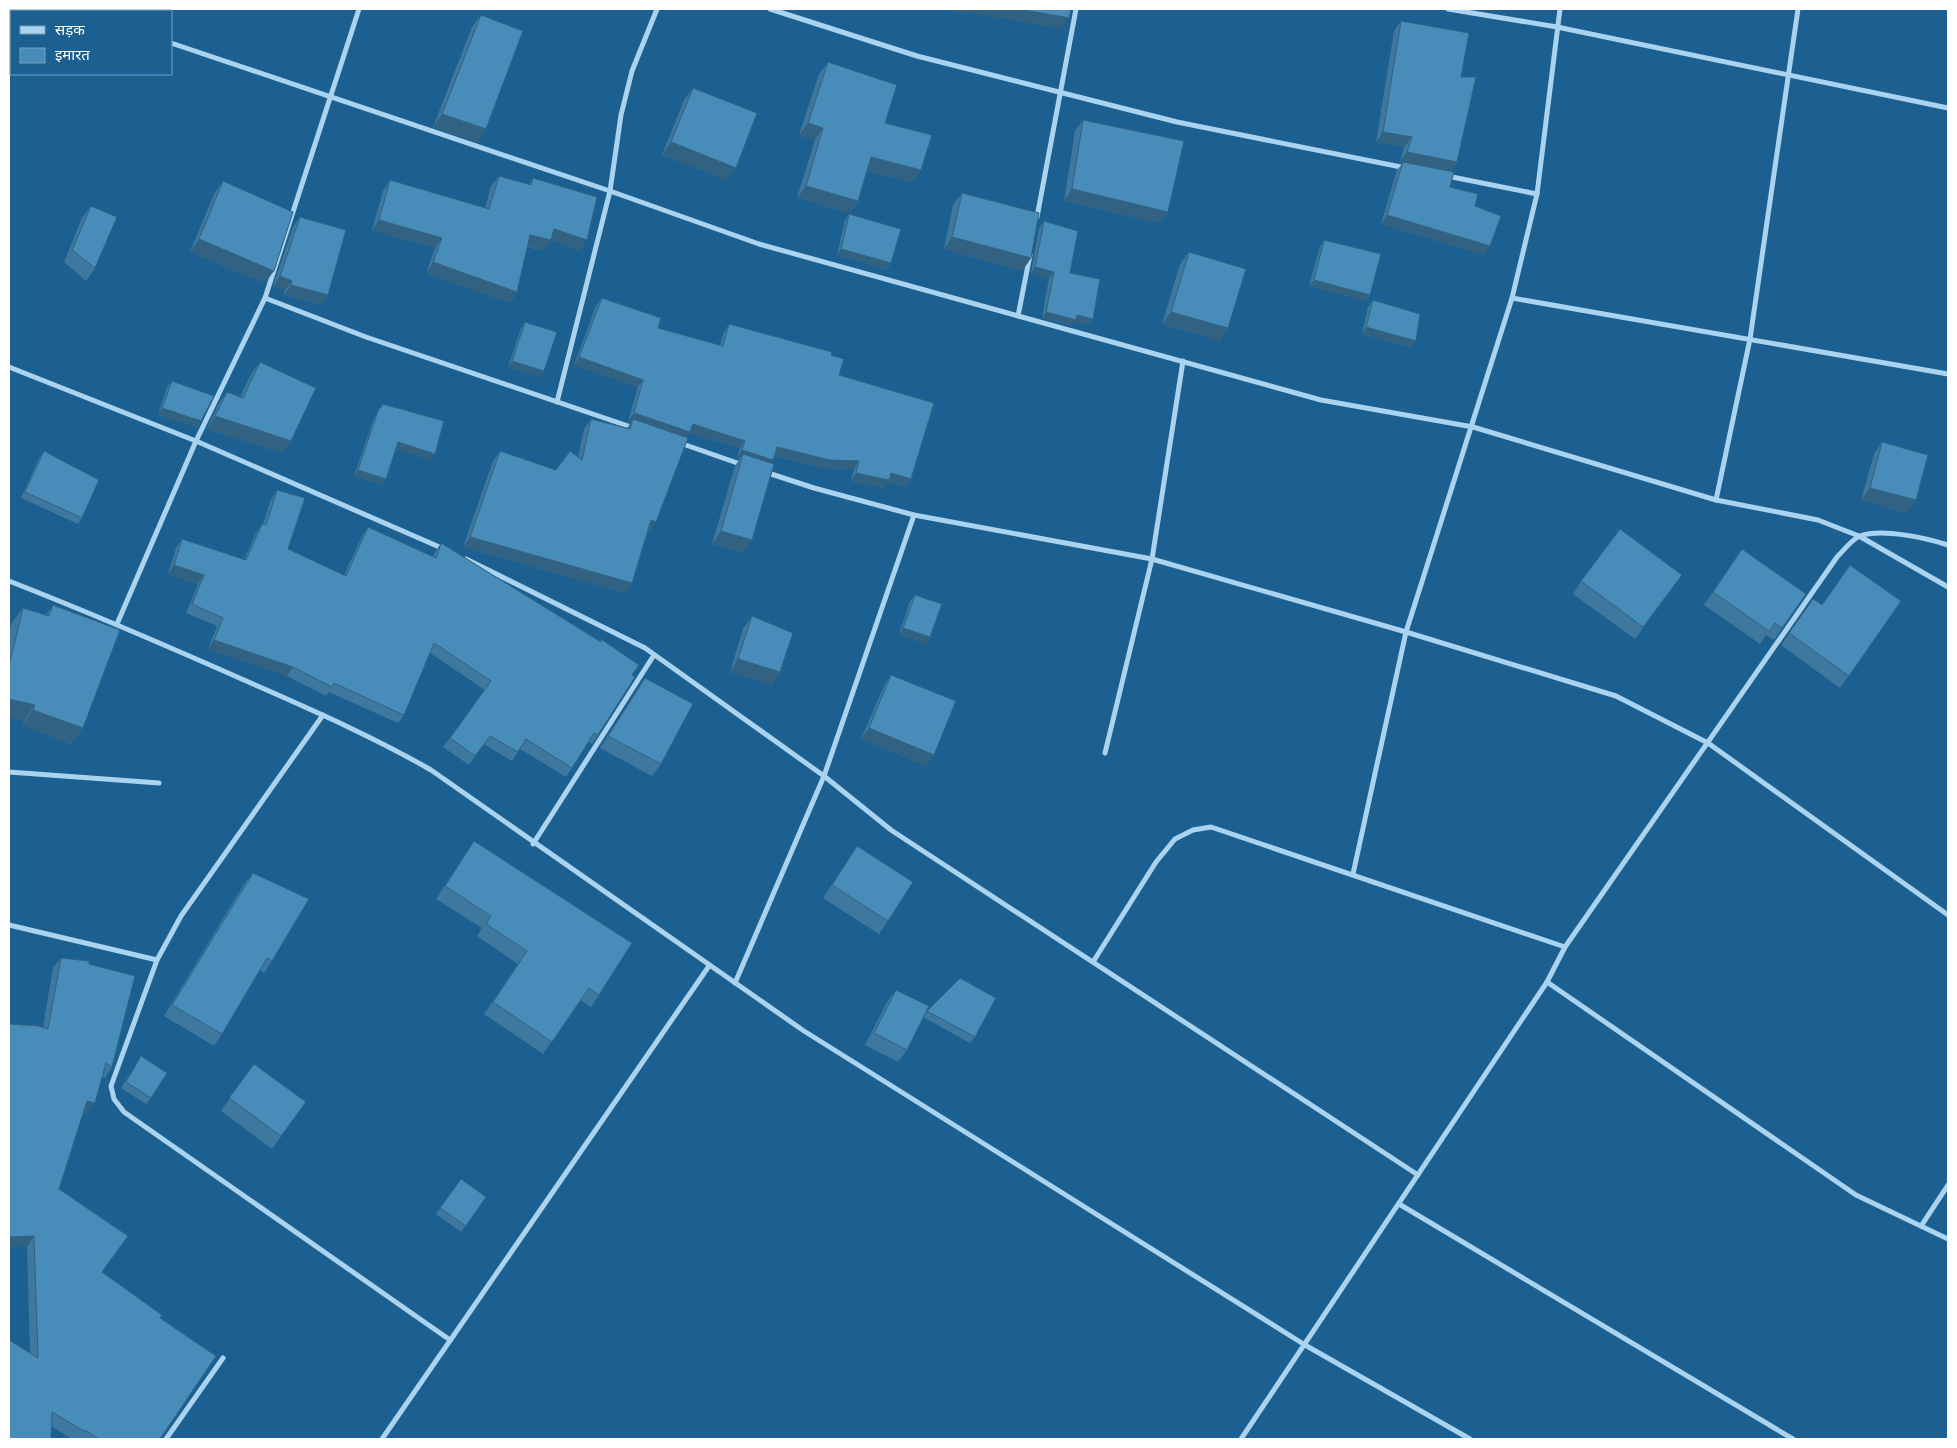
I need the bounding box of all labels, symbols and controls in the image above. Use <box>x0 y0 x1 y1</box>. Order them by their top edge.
legend <box>10 10 172 75</box>
text: सड़क <box>55 20 85 39</box>
text: इमारत <box>55 45 90 64</box>

